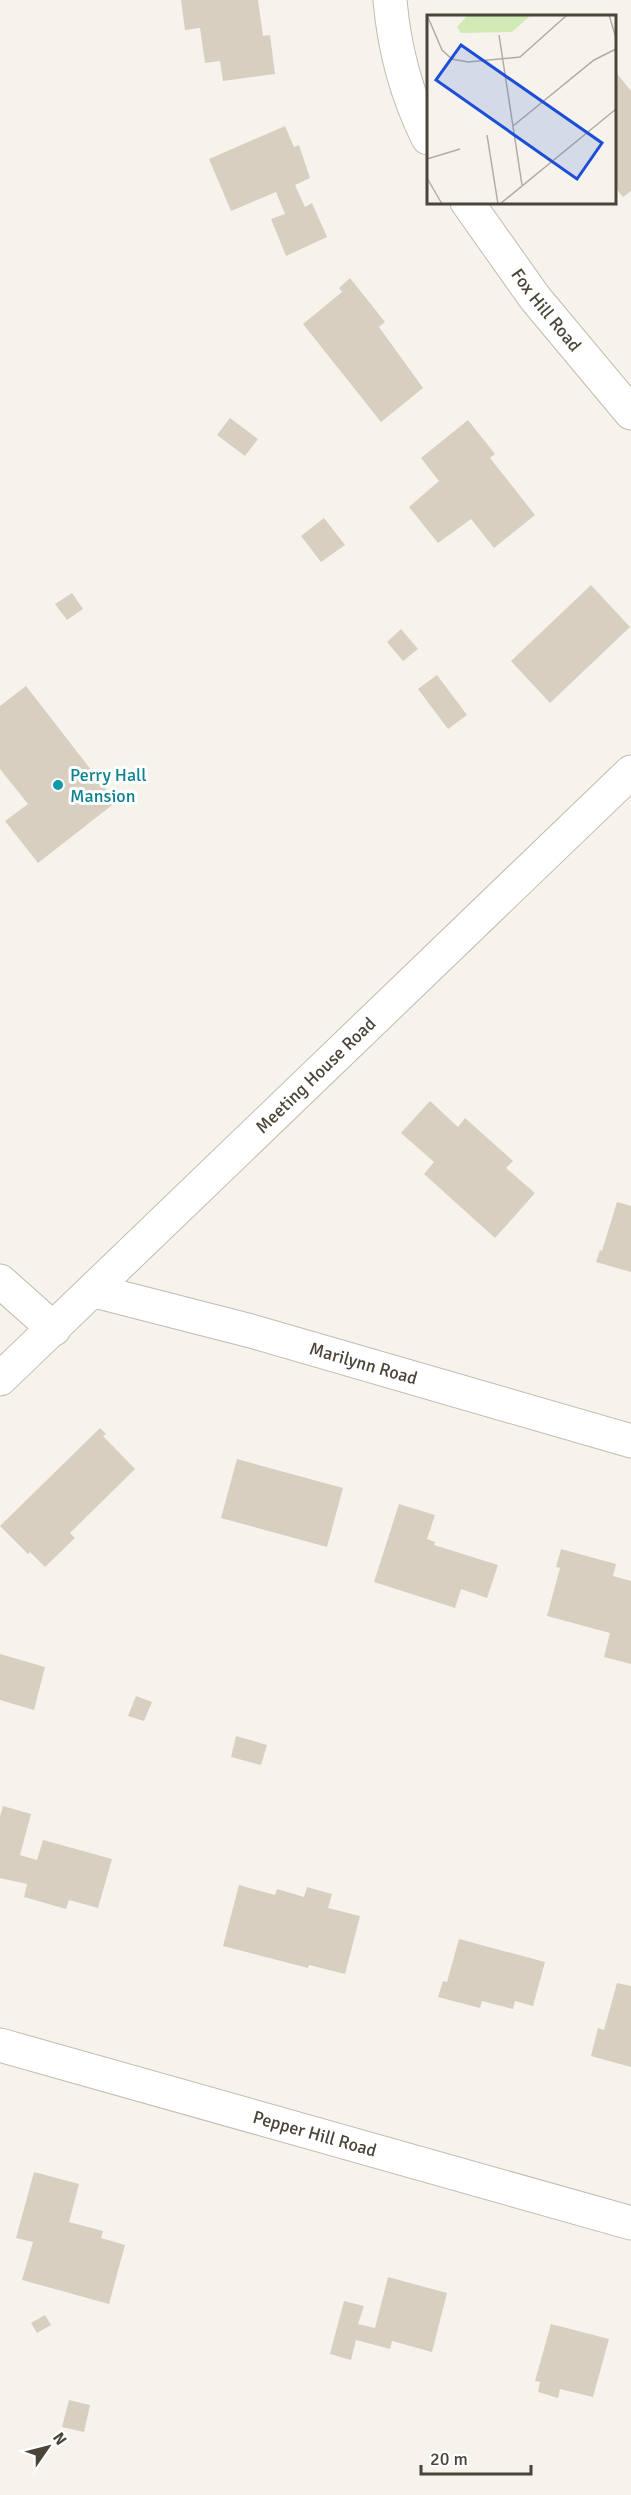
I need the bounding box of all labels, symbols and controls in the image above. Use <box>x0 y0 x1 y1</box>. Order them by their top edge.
inset map <box>427 15 616 204</box>
street label: Fox Hill Road <box>507 264 586 356</box>
place label: Perry Hall Mansion <box>70 764 146 807</box>
marker: Perry Hall Mansion <box>51 778 65 792</box>
street label: Meeting House Road <box>251 1013 380 1138</box>
street label: Marilynn Road <box>307 1337 420 1390</box>
street label: Pepper Hill Road <box>250 2106 379 2162</box>
north arrow <box>18 2417 78 2477</box>
text: N <box>48 2429 71 2449</box>
scale bar <box>421 2438 530 2476</box>
text: 20 m <box>430 2448 468 2470</box>

